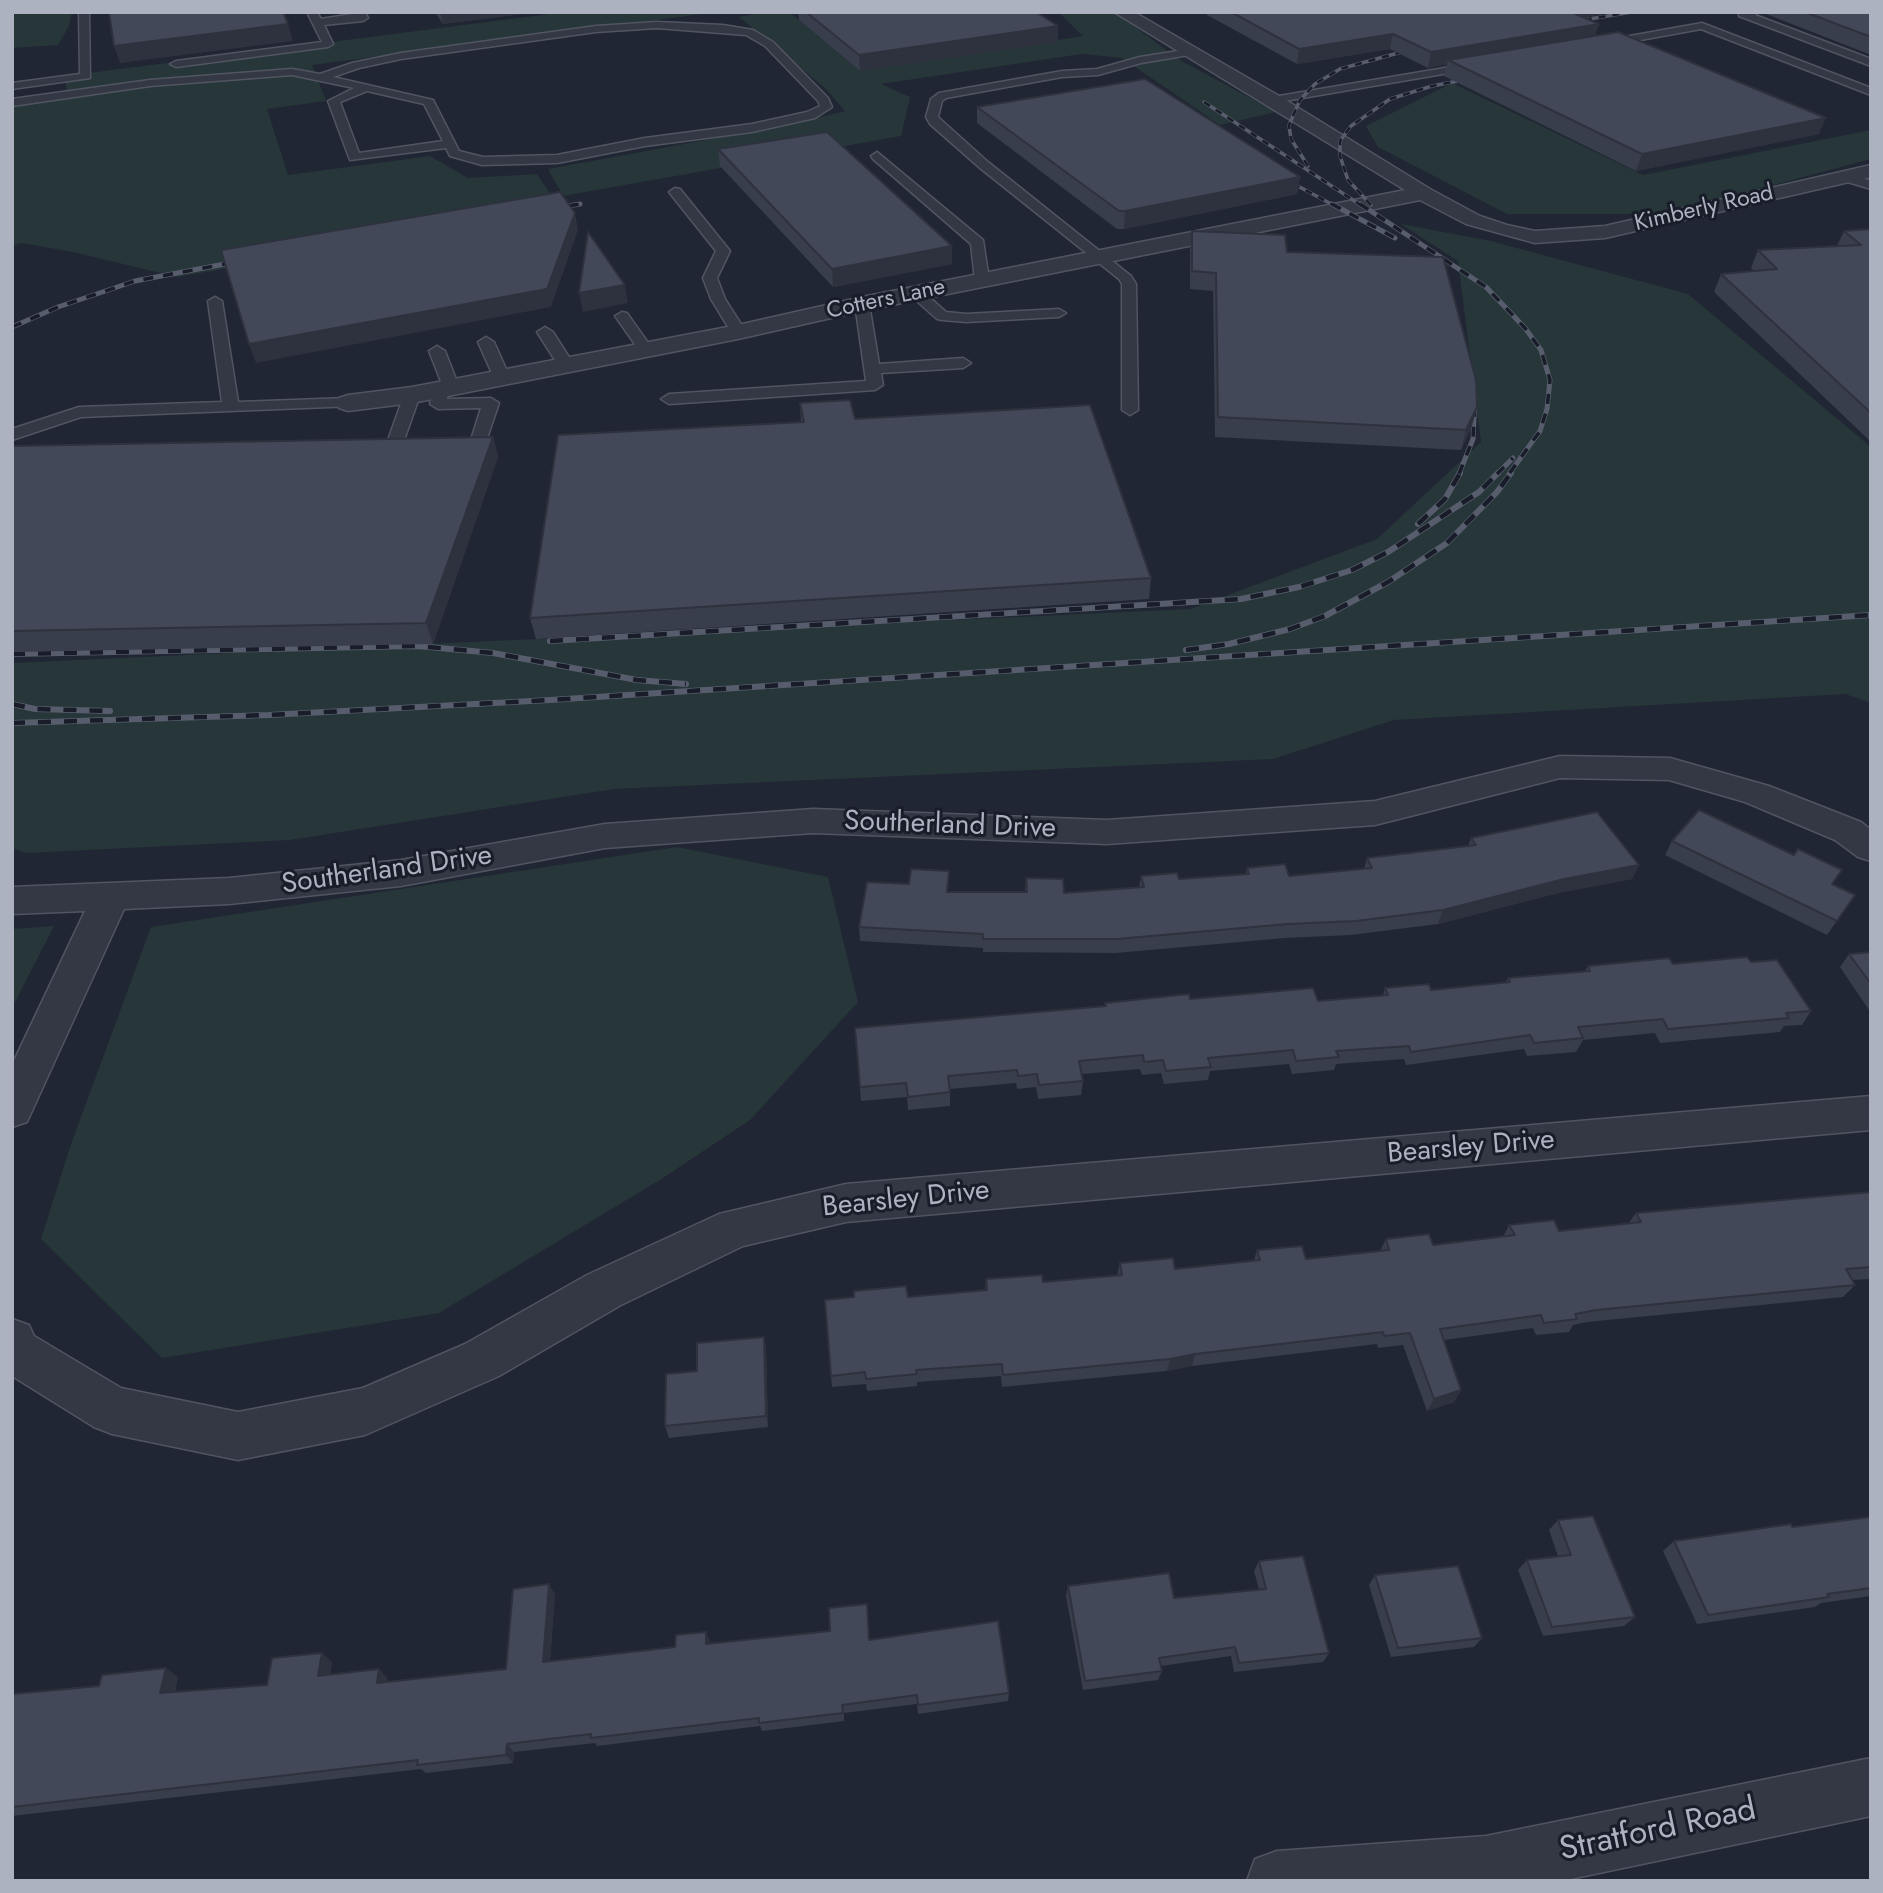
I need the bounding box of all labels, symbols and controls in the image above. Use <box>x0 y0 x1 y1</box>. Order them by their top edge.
street label: Kimberly Road <box>1632 180 1776 238</box>
street label: Cotters Lane <box>824 274 948 326</box>
street label: Southerland Drive <box>843 806 1057 846</box>
street label: Southerland Drive <box>280 840 494 902</box>
street label: Bearsley Drive <box>1386 1124 1556 1172</box>
street label: Bearsley Drive <box>821 1175 991 1225</box>
street label: Stratford Road <box>1556 1791 1760 1871</box>

